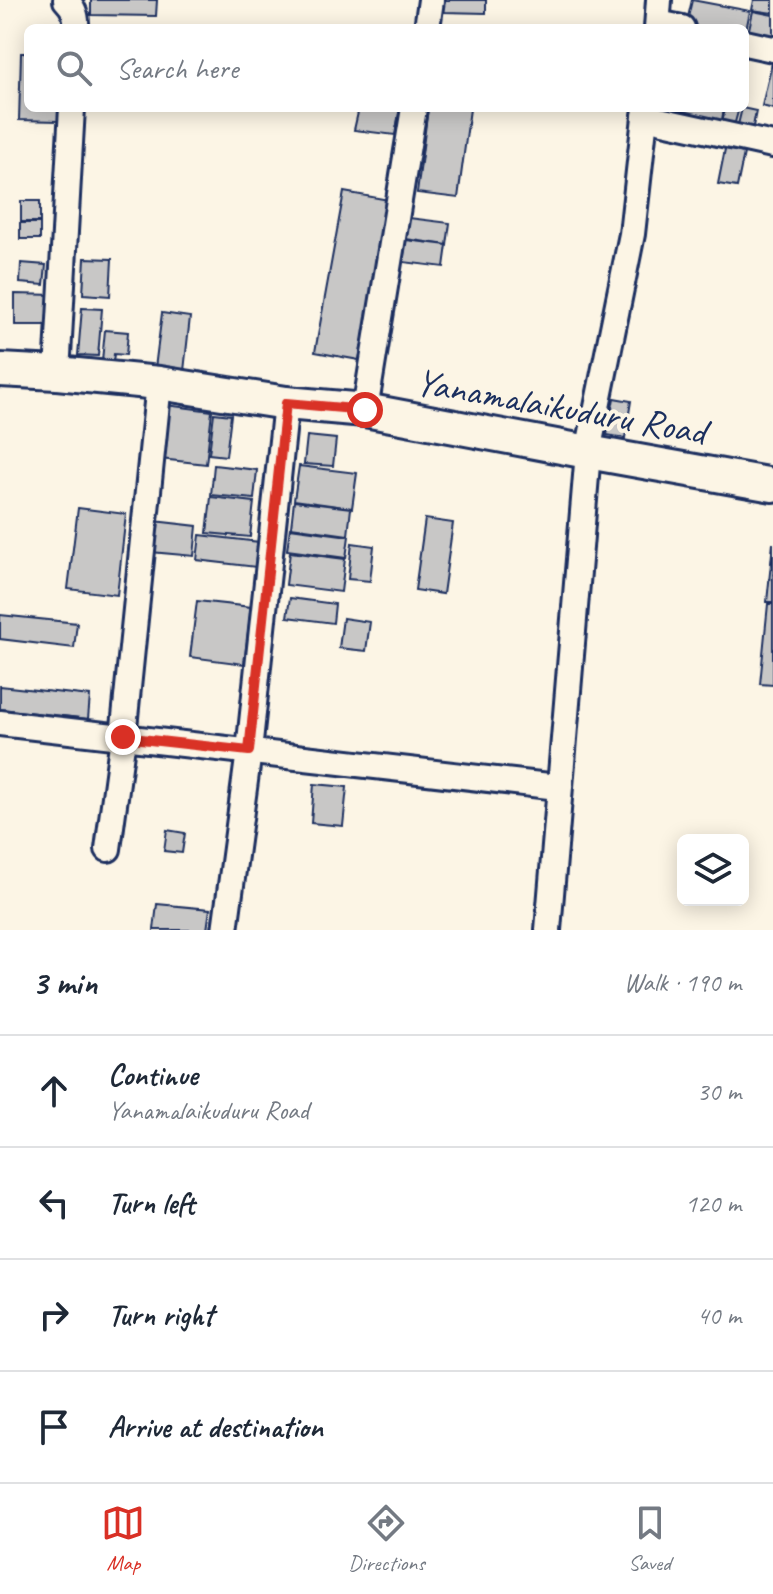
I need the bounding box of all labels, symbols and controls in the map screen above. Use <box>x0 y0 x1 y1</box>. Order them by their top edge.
search box <box>24 24 749 112</box>
icon: search <box>52 46 96 90</box>
text: Search here <box>116 49 238 87</box>
street label: Yanamalaikuduru Road <box>412 358 715 456</box>
route start <box>347 392 383 428</box>
route end <box>105 719 141 755</box>
map controls <box>677 834 749 906</box>
button: layers <box>677 834 749 906</box>
text: 3 min <box>32 961 97 1004</box>
text: Walk · 190 m <box>624 966 741 999</box>
text: Continue <box>108 1056 198 1094</box>
icon: ahead <box>32 1069 76 1113</box>
text: 30 m <box>697 1075 741 1108</box>
text: Yanamalaikuduru Road <box>108 1094 309 1127</box>
icon: left <box>32 1181 76 1225</box>
text: Turn left <box>108 1184 195 1222</box>
text: 120 m <box>685 1187 741 1220</box>
icon: right <box>32 1293 76 1337</box>
text: Turn right <box>108 1296 213 1334</box>
text: 40 m <box>697 1299 741 1332</box>
icon: arrive <box>32 1405 76 1449</box>
text: Arrive at destination <box>108 1408 323 1446</box>
tab: Map <box>101 1501 145 1577</box>
tab: Directions <box>348 1501 425 1577</box>
tab: Saved <box>628 1501 672 1577</box>

